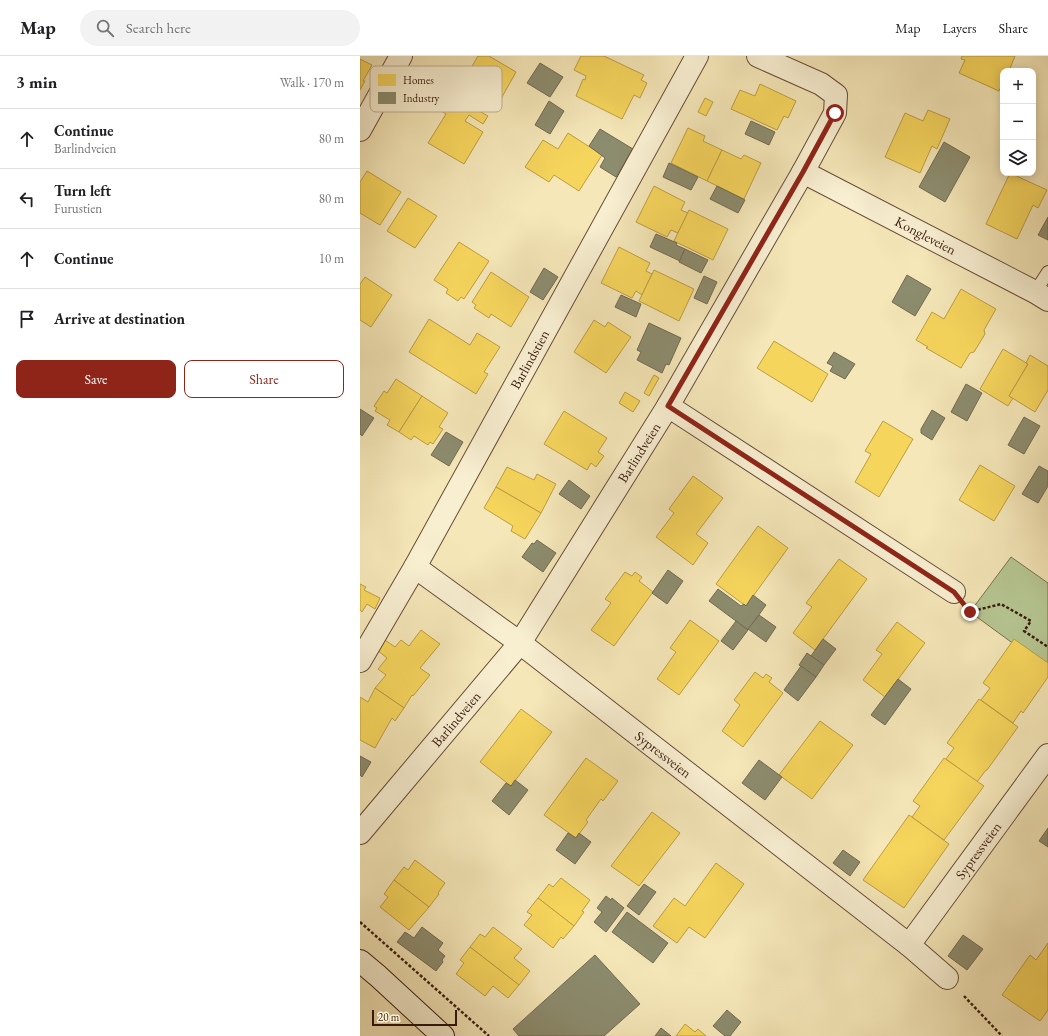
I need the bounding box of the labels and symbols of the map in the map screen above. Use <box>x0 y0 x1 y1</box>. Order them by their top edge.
legend <box>370 66 502 112</box>
text: Homes <box>403 73 434 87</box>
text: Industry <box>403 91 440 105</box>
route start <box>826 104 844 122</box>
street label: Kongleveien <box>892 212 960 259</box>
street label: Barlindstien <box>506 326 553 392</box>
street label: Barlindveien <box>613 419 665 486</box>
route end <box>961 603 979 621</box>
street label: Barlindveien <box>427 687 485 751</box>
street label: Sypressveien <box>631 727 696 782</box>
street label: Sypressveien <box>951 818 1005 883</box>
scale bar <box>372 1008 457 1027</box>

